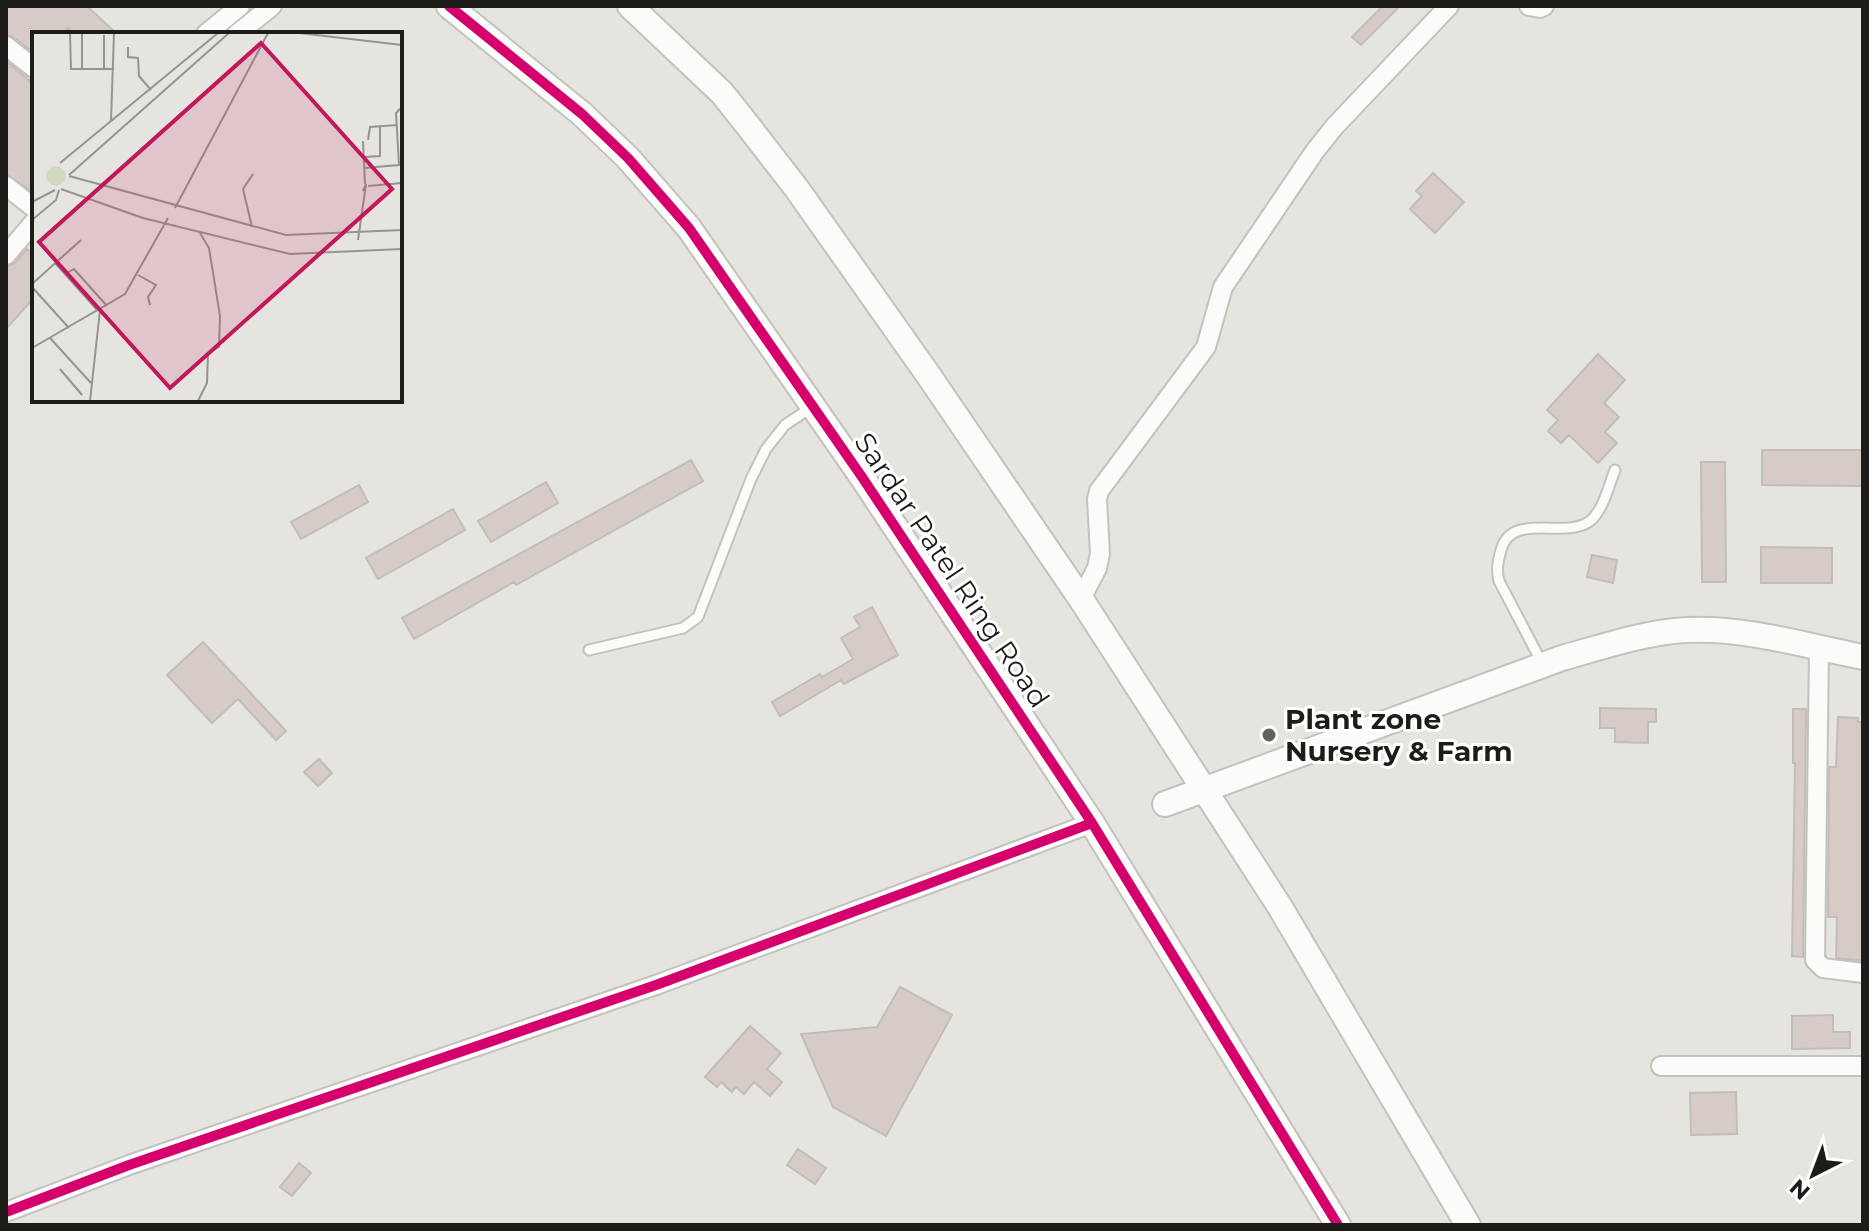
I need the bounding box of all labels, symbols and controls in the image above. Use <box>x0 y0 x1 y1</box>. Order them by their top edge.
inset map <box>32 32 402 402</box>
street label: Sardar Patel Ring Road <box>847 426 1057 714</box>
place label: Plant zone Nursery & Farm <box>1285 702 1513 768</box>
marker: Plant zone Nursery & Farm <box>1260 726 1278 744</box>
north arrow <box>1773 1135 1853 1215</box>
text: N <box>1784 1174 1816 1205</box>

